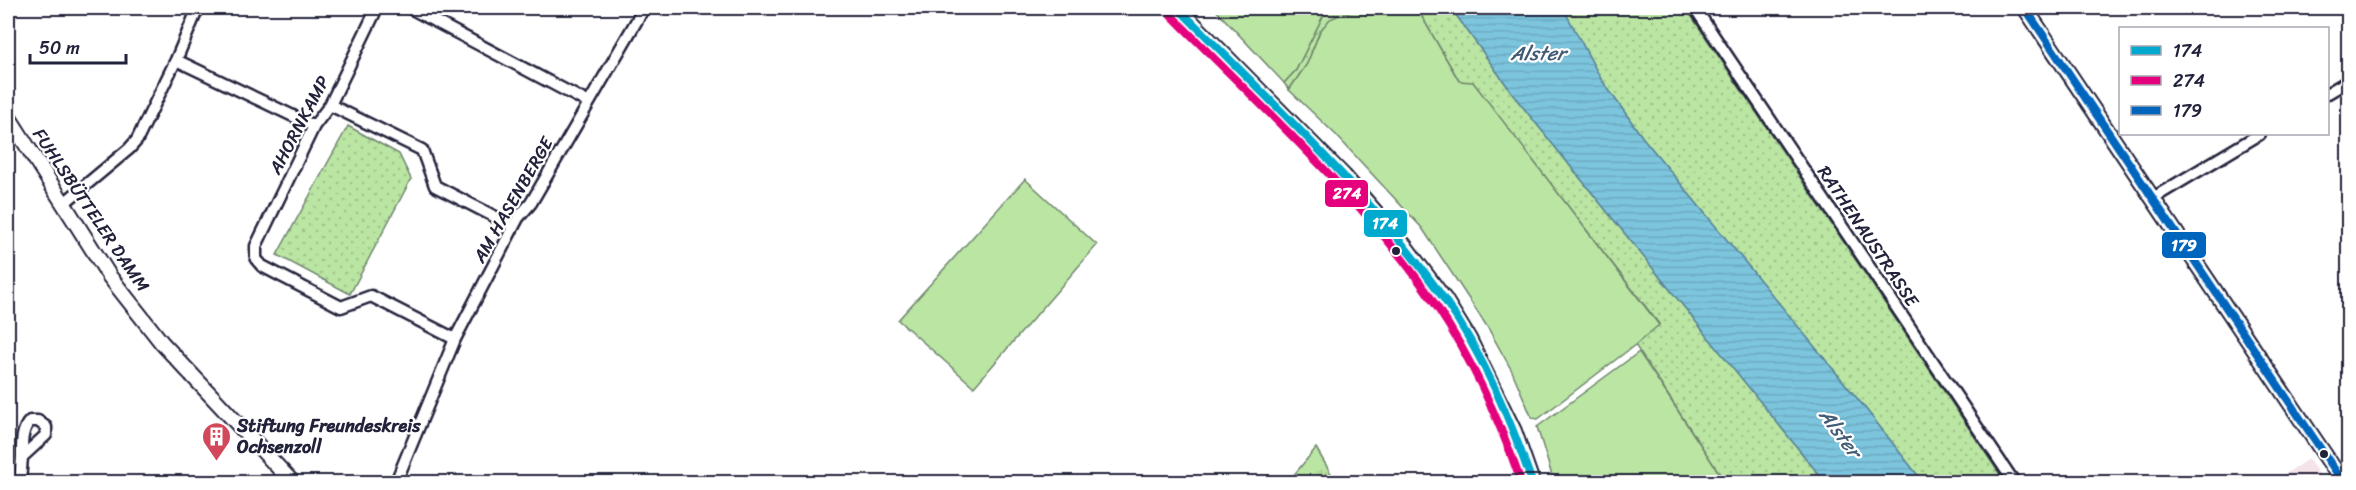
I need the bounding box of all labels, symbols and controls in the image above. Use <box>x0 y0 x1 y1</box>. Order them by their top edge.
scale bar <box>30 27 126 65</box>
legend <box>2119 27 2329 135</box>
text: 50 m <box>39 32 80 64</box>
text: 174 <box>2173 35 2202 67</box>
water label: Alster <box>1510 36 1569 71</box>
text: 274 <box>2173 65 2205 97</box>
street label: AHORNKAMP <box>259 69 339 181</box>
text: 179 <box>2173 95 2202 127</box>
street label: FUHLSBÜTTELER DAMM <box>24 121 158 299</box>
street label: AM HASENBERGE <box>463 130 563 270</box>
street label: RATHENAUSTRASSE <box>1809 159 1928 314</box>
line badge: 274 <box>1324 179 1369 208</box>
text: 274 <box>1332 179 1361 208</box>
line badge: 174 <box>1363 209 1408 238</box>
text: 174 <box>1372 209 1398 238</box>
line badge: 179 <box>2161 231 2207 259</box>
text: 179 <box>2171 231 2197 260</box>
unlabelled marker <box>1390 245 1402 257</box>
water label: Alster <box>1809 400 1873 468</box>
place label: Stiftung Freundeskreis Ochsenzoll <box>236 410 421 463</box>
building icon: Stiftung Freundeskreis Ochsenzoll <box>200 420 232 462</box>
unlabelled marker <box>2318 448 2330 460</box>

